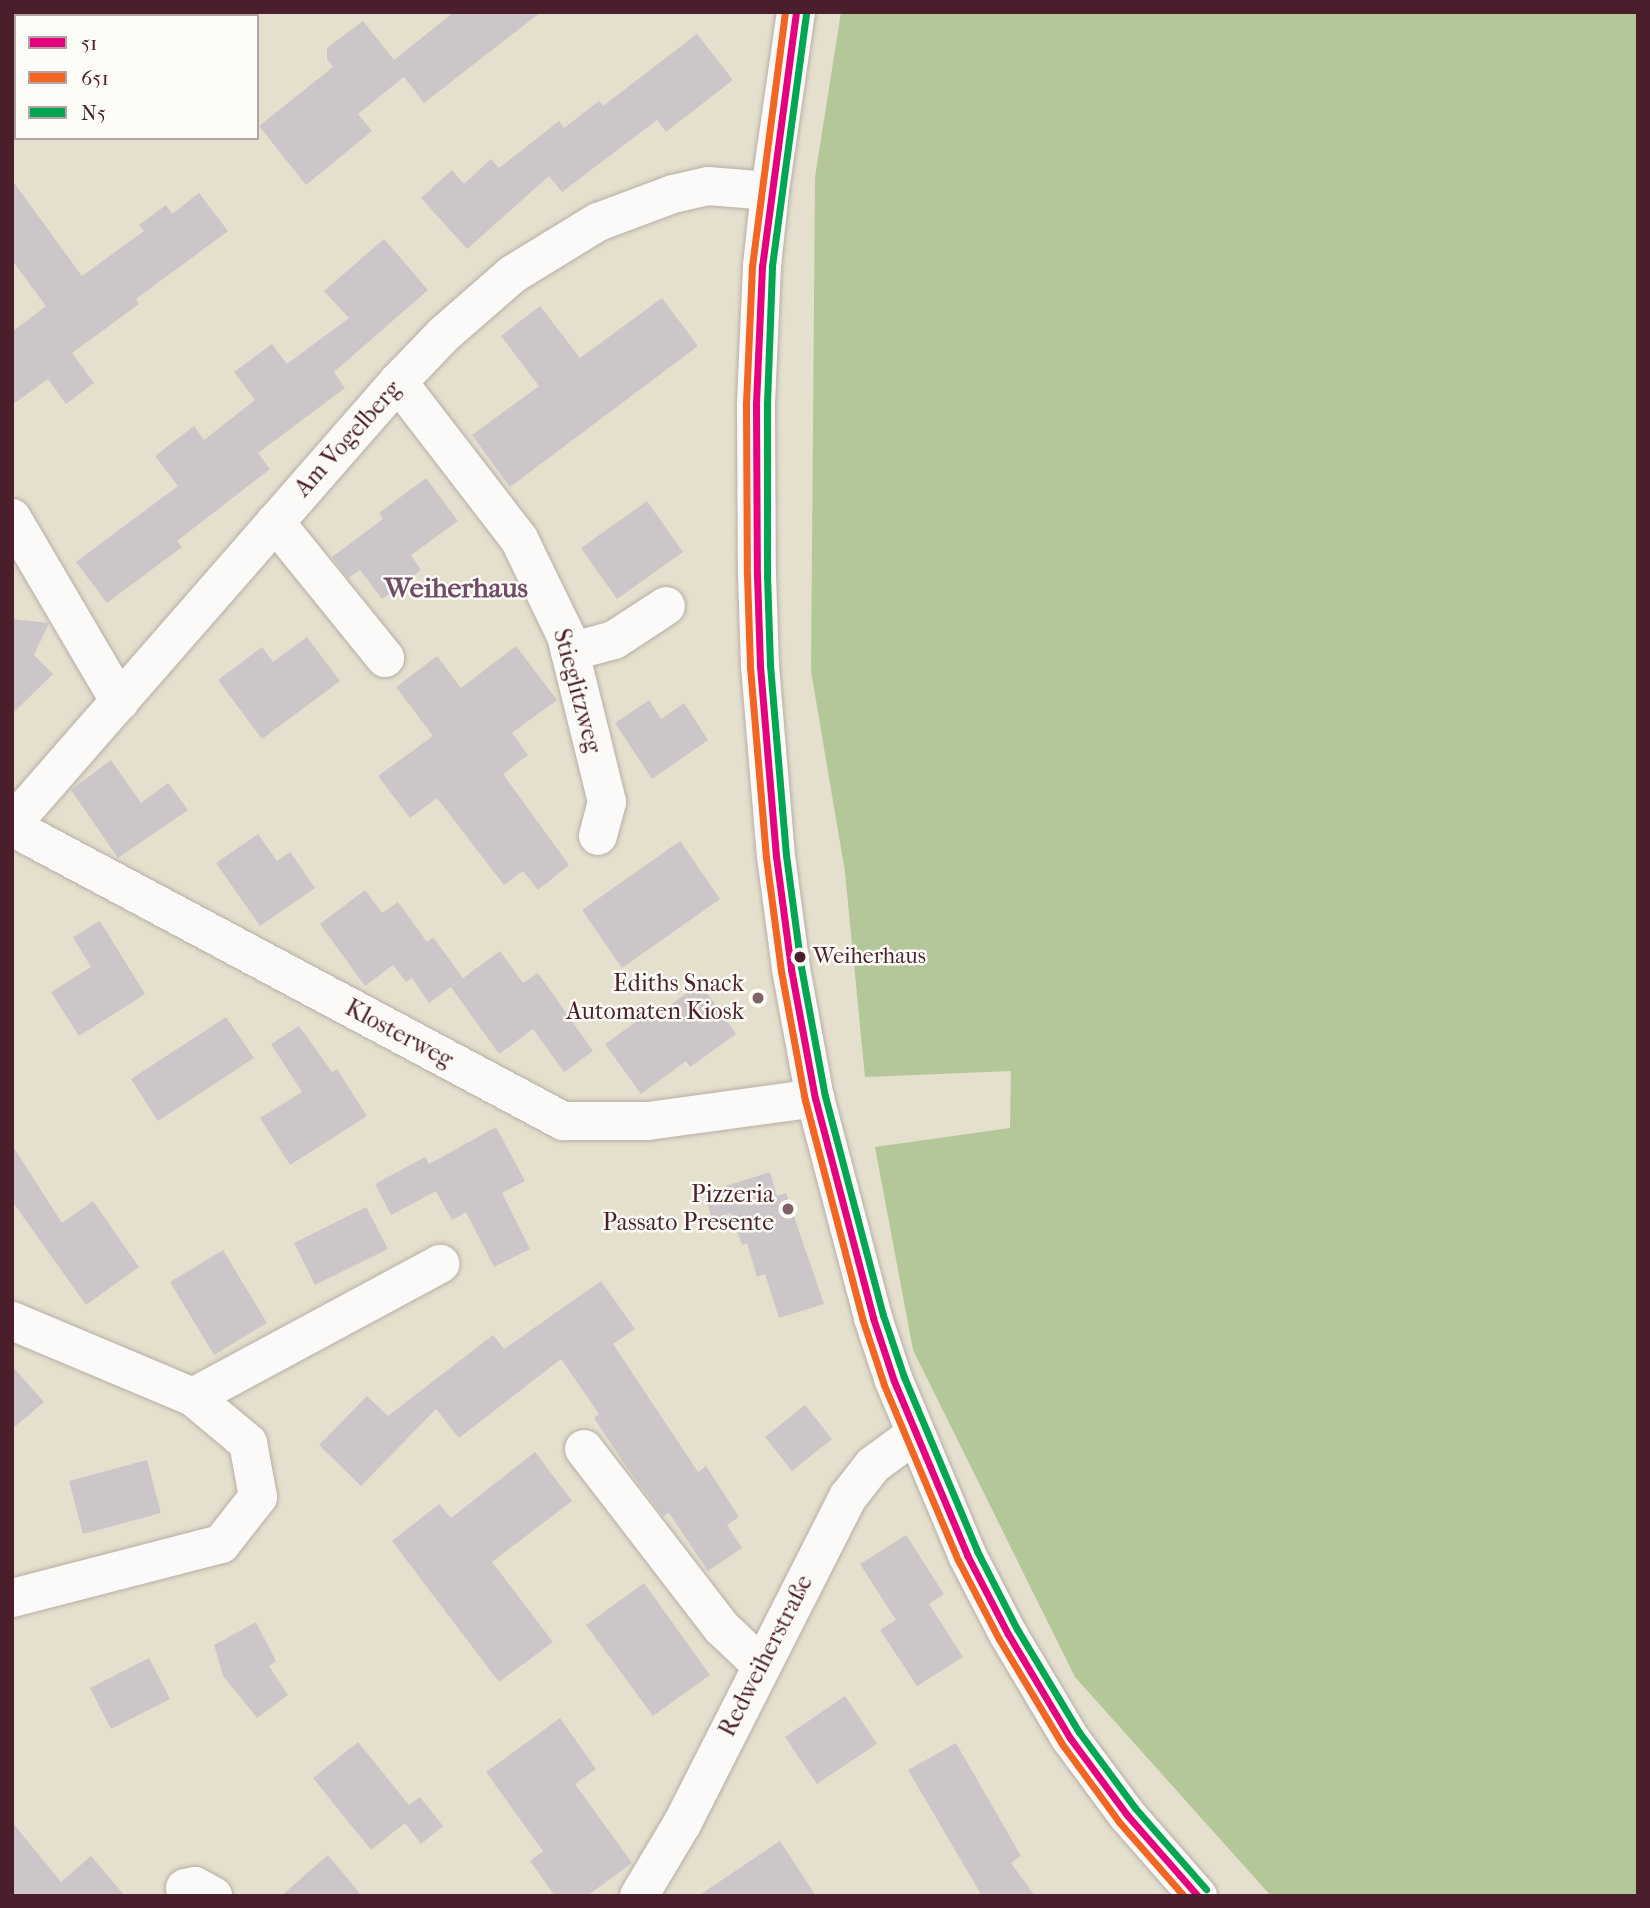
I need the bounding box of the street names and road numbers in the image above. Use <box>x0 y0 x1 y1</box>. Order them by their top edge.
street label: Am Vogelberg <box>289 375 407 503</box>
street label: Stieglitzweg <box>547 626 607 756</box>
street label: Klosterweg <box>340 994 458 1074</box>
street label: Redweiherstraße <box>713 1570 819 1742</box>

